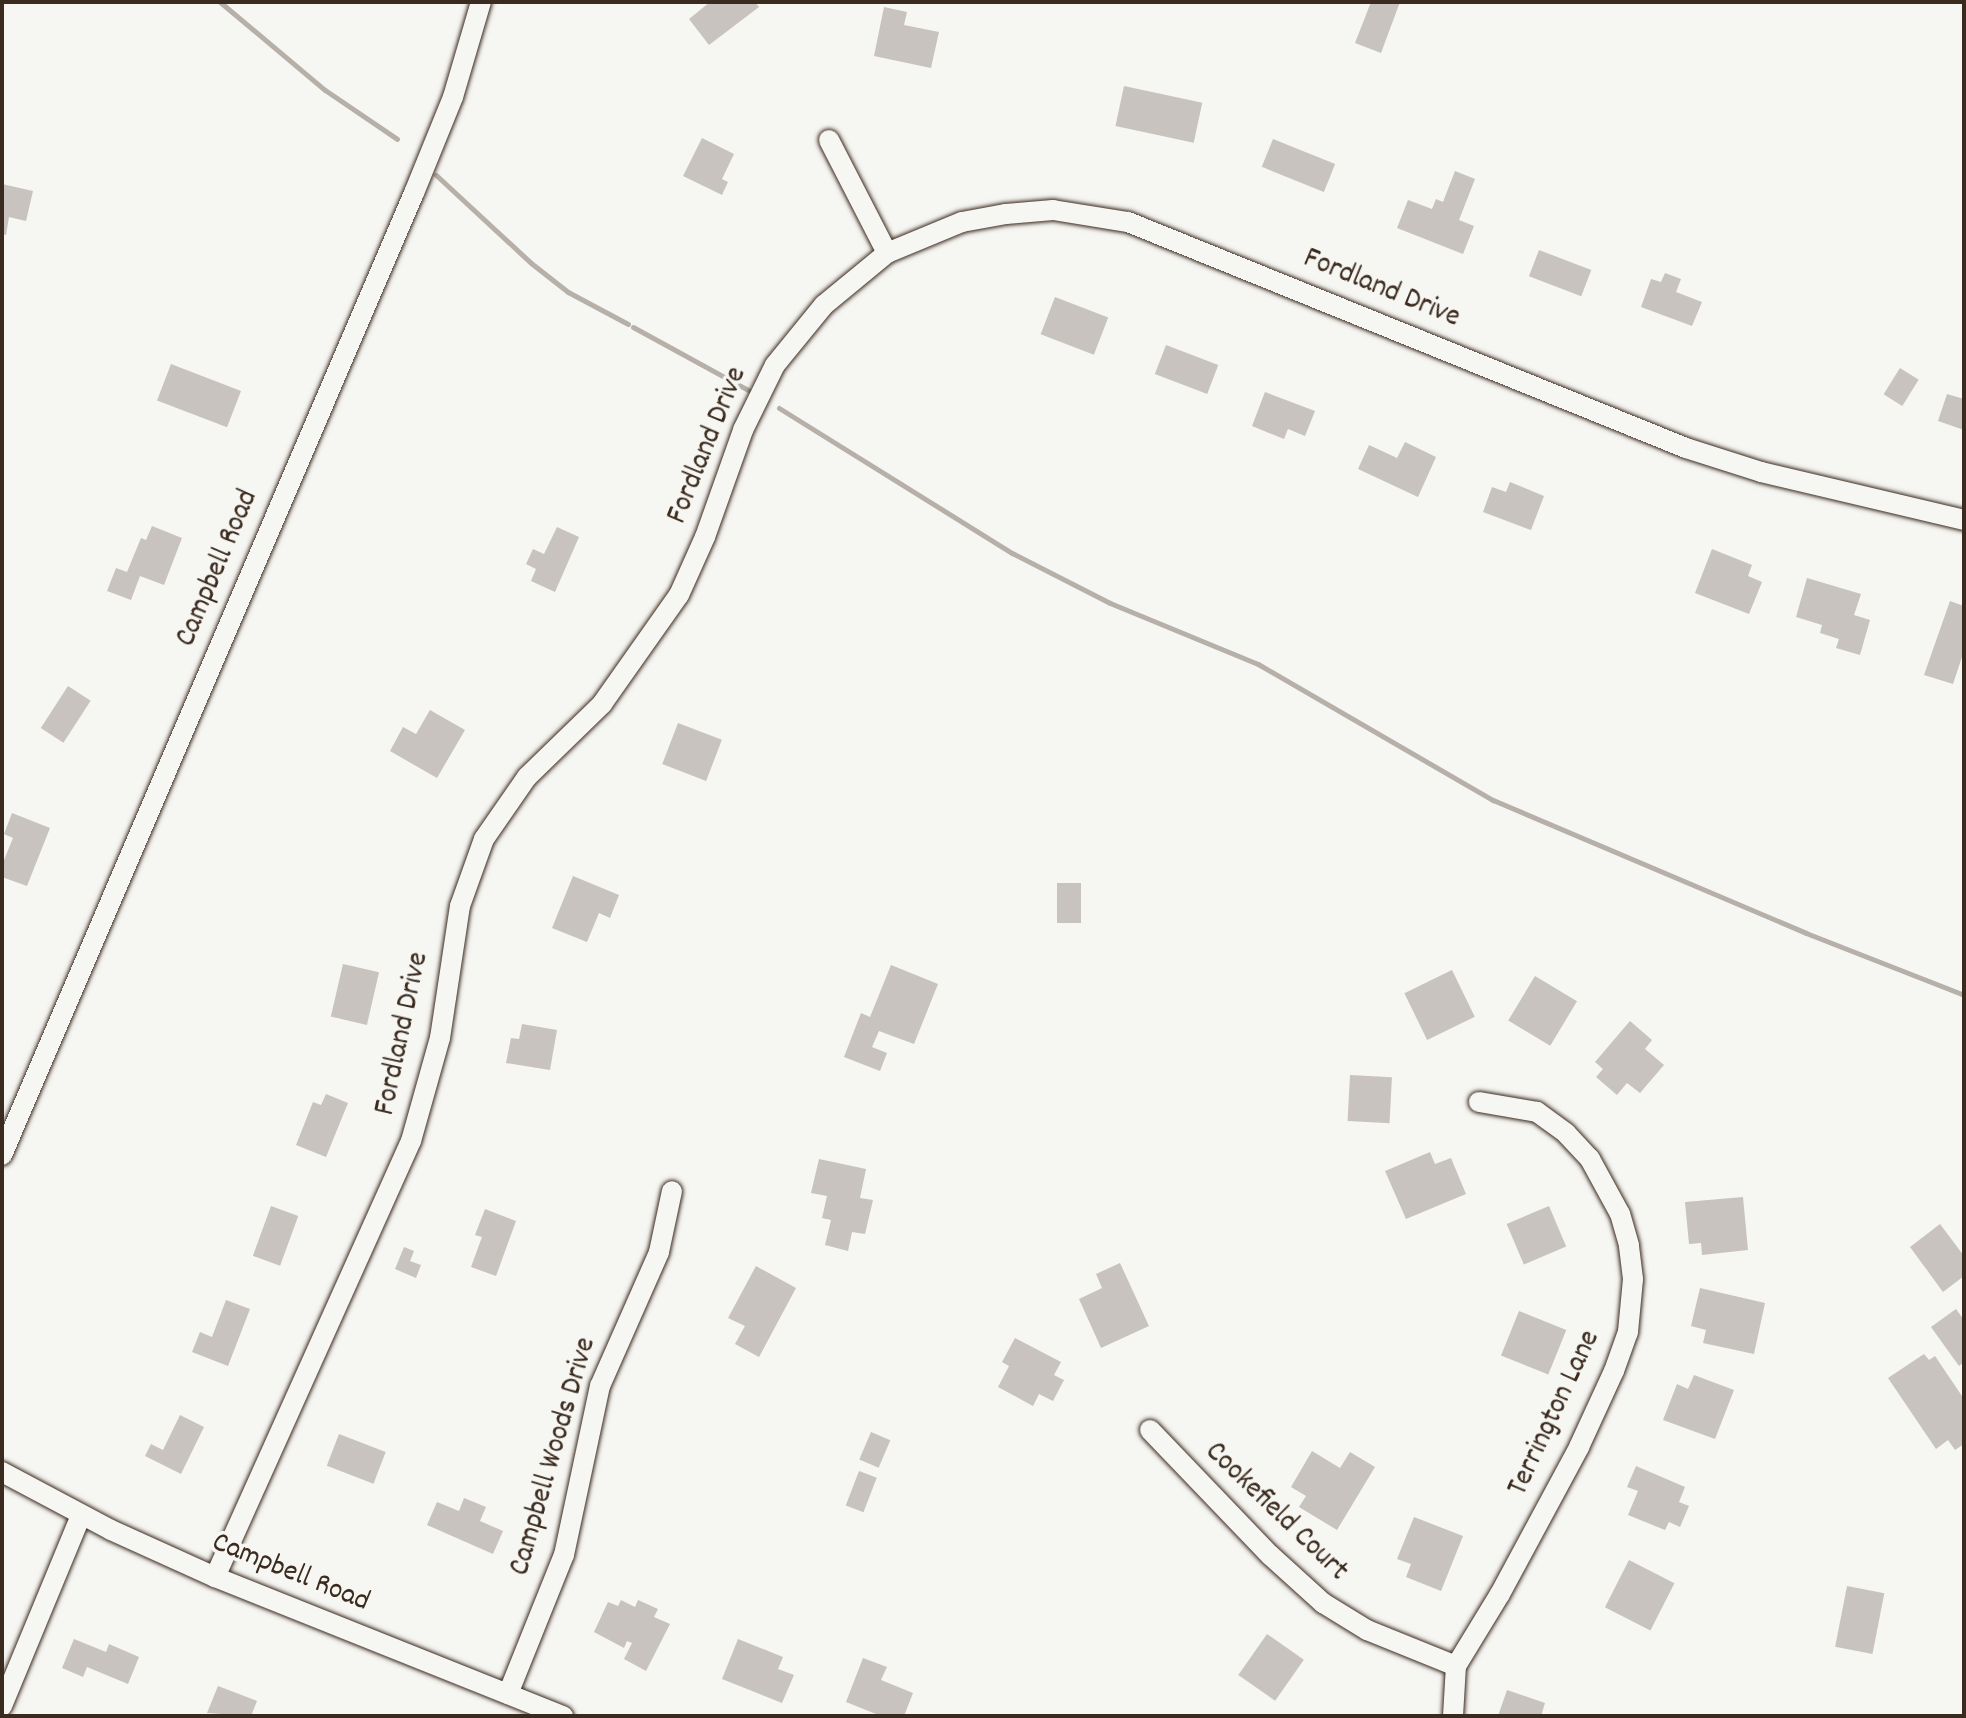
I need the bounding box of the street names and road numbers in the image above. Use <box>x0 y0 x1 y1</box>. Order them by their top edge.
street label: Fordland Drive <box>1297 242 1465 338</box>
street label: Fordland Drive <box>661 362 757 530</box>
street label: Campbell Road <box>170 485 268 653</box>
street label: Fordland Drive <box>369 949 439 1119</box>
street label: Terrington Lane <box>1502 1326 1610 1502</box>
street label: Campbell Woods Drive <box>504 1334 606 1580</box>
street label: Cookefield Court <box>1196 1436 1354 1590</box>
street label: Campbell Road <box>206 1526 374 1622</box>

